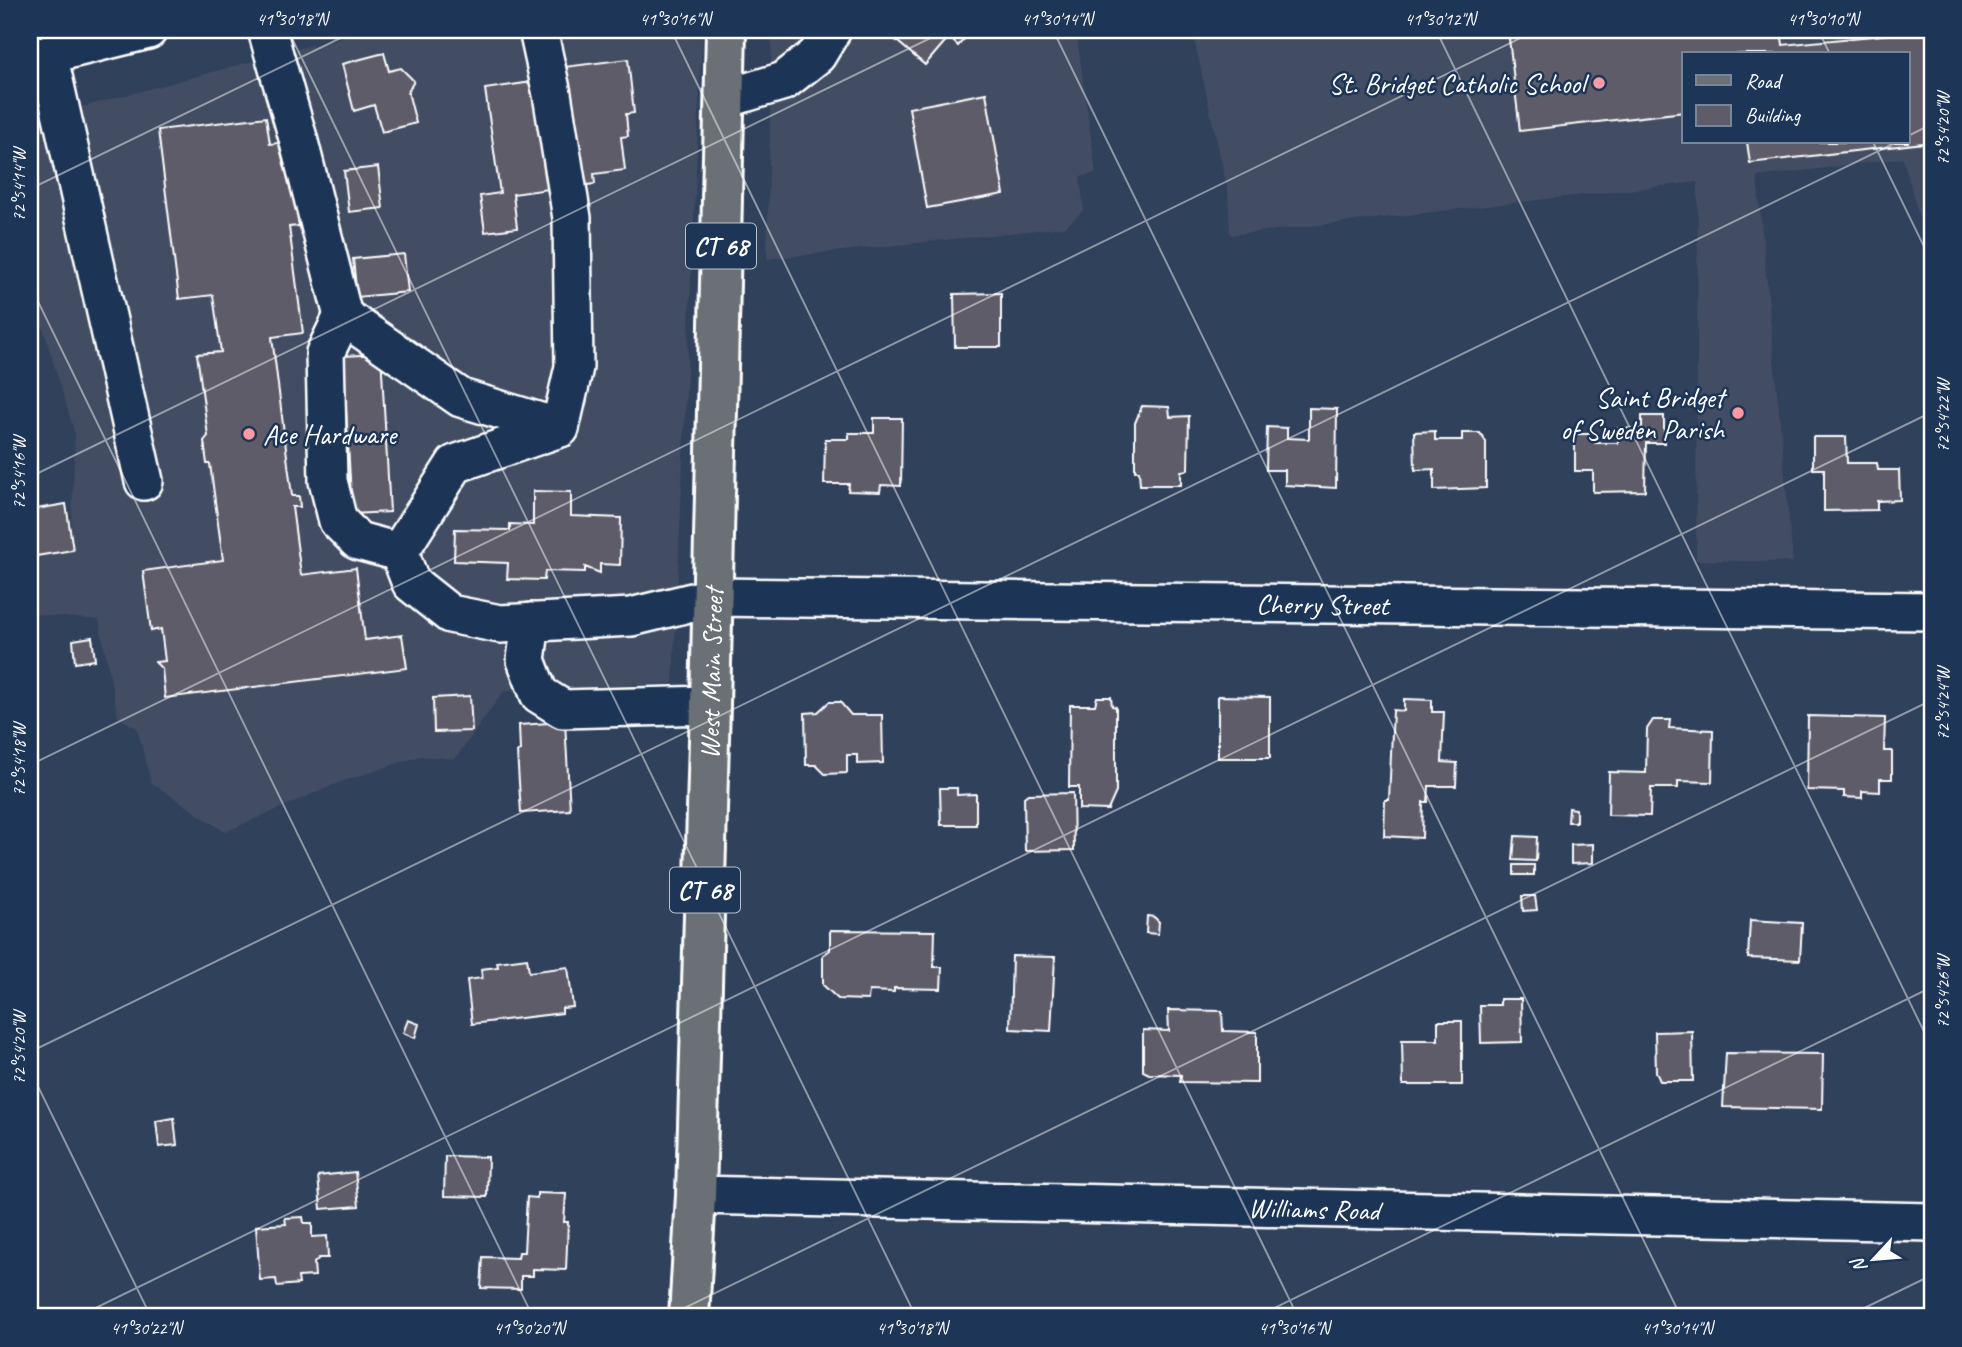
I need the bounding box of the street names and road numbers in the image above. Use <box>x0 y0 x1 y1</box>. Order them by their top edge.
road number: CT 68 <box>686 224 756 268</box>
street label: West Main Street <box>691 584 731 759</box>
street label: Cherry Street <box>1256 586 1391 623</box>
road number: CT 68 <box>670 868 740 912</box>
street label: Williams Road <box>1248 1190 1384 1228</box>

